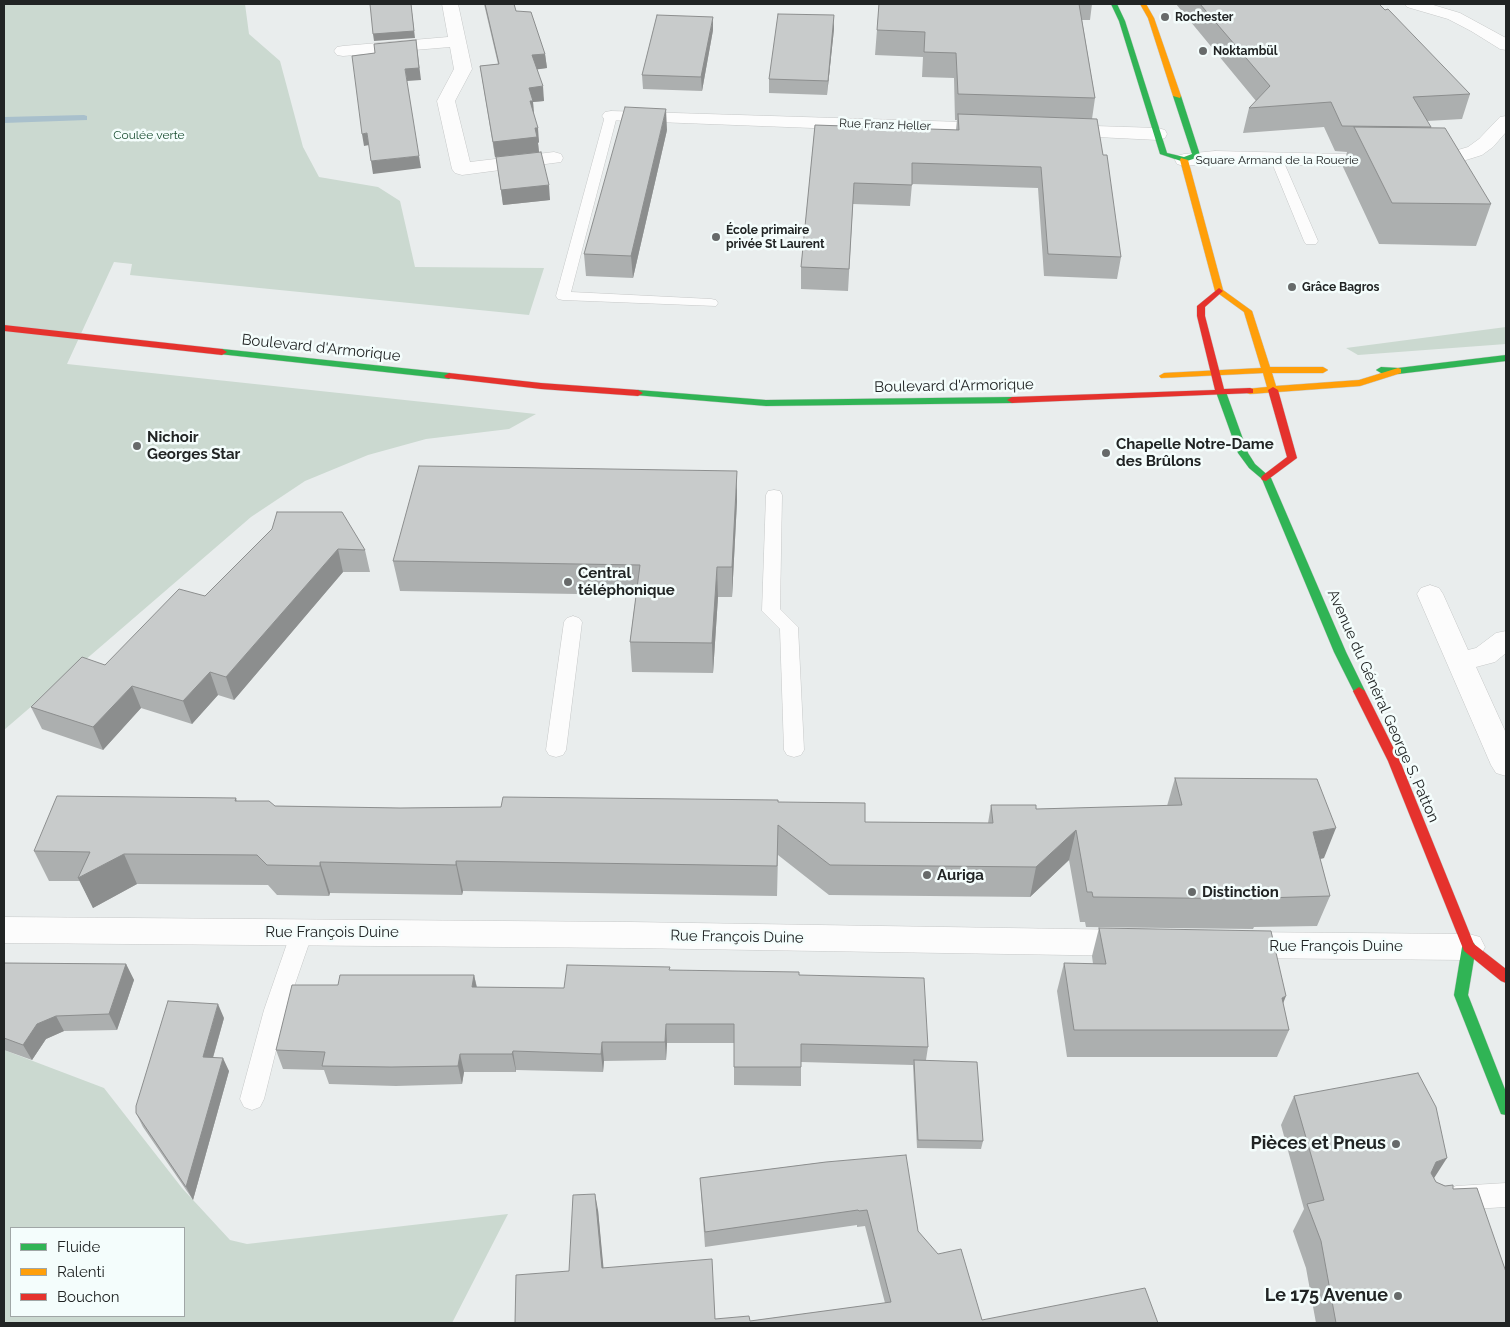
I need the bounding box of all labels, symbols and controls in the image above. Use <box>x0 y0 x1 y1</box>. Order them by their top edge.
place label: Rochester <box>1175 10 1233 24</box>
marker: Rochester <box>1159 11 1171 23</box>
place label: Noktambül <box>1213 44 1278 58</box>
marker: Noktambül <box>1197 45 1209 57</box>
street label: Rue Franz Heller <box>839 116 931 134</box>
park label: Coulée verte <box>113 128 185 142</box>
street label: Square Armand de la Rouerie <box>1195 153 1359 167</box>
place label: École primaire privée St Laurent <box>726 223 825 251</box>
marker: École primaire privée St Laurent <box>710 231 722 243</box>
place label: Grâce Bagros <box>1302 280 1379 294</box>
marker: Grâce Bagros <box>1286 281 1298 293</box>
street label: Boulevard d'Armorique <box>241 331 401 365</box>
street label: Boulevard d'Armorique <box>874 376 1034 396</box>
place label: Nichoir Georges Star <box>147 428 240 463</box>
place label: Chapelle Notre-Dame des Brûlons <box>1116 435 1274 470</box>
marker: Nichoir Georges Star <box>131 440 143 452</box>
marker: Chapelle Notre-Dame des Brûlons <box>1100 447 1112 459</box>
place label: Central téléphonique <box>578 564 675 599</box>
marker: Central téléphonique <box>562 576 574 588</box>
street label: Avenue du Général George S. Patton <box>1323 587 1443 825</box>
place label: Auriga <box>937 866 984 884</box>
marker: Auriga <box>921 869 933 881</box>
place label: Distinction <box>1202 883 1279 901</box>
marker: Distinction <box>1186 886 1198 898</box>
street label: Rue François Duine <box>265 923 399 941</box>
street label: Rue François Duine <box>670 927 804 947</box>
street label: Rue François Duine <box>1269 937 1403 955</box>
place label: Pièces et Pneus <box>1251 1133 1386 1155</box>
marker: Pièces et Pneus <box>1390 1138 1402 1150</box>
legend <box>10 1227 185 1317</box>
text: Fluide <box>57 1238 100 1256</box>
text: Ralenti <box>57 1263 105 1281</box>
place label: Le 175 Avenue <box>1265 1285 1388 1307</box>
text: Bouchon <box>57 1288 119 1306</box>
marker: Le 175 Avenue <box>1392 1290 1404 1302</box>

